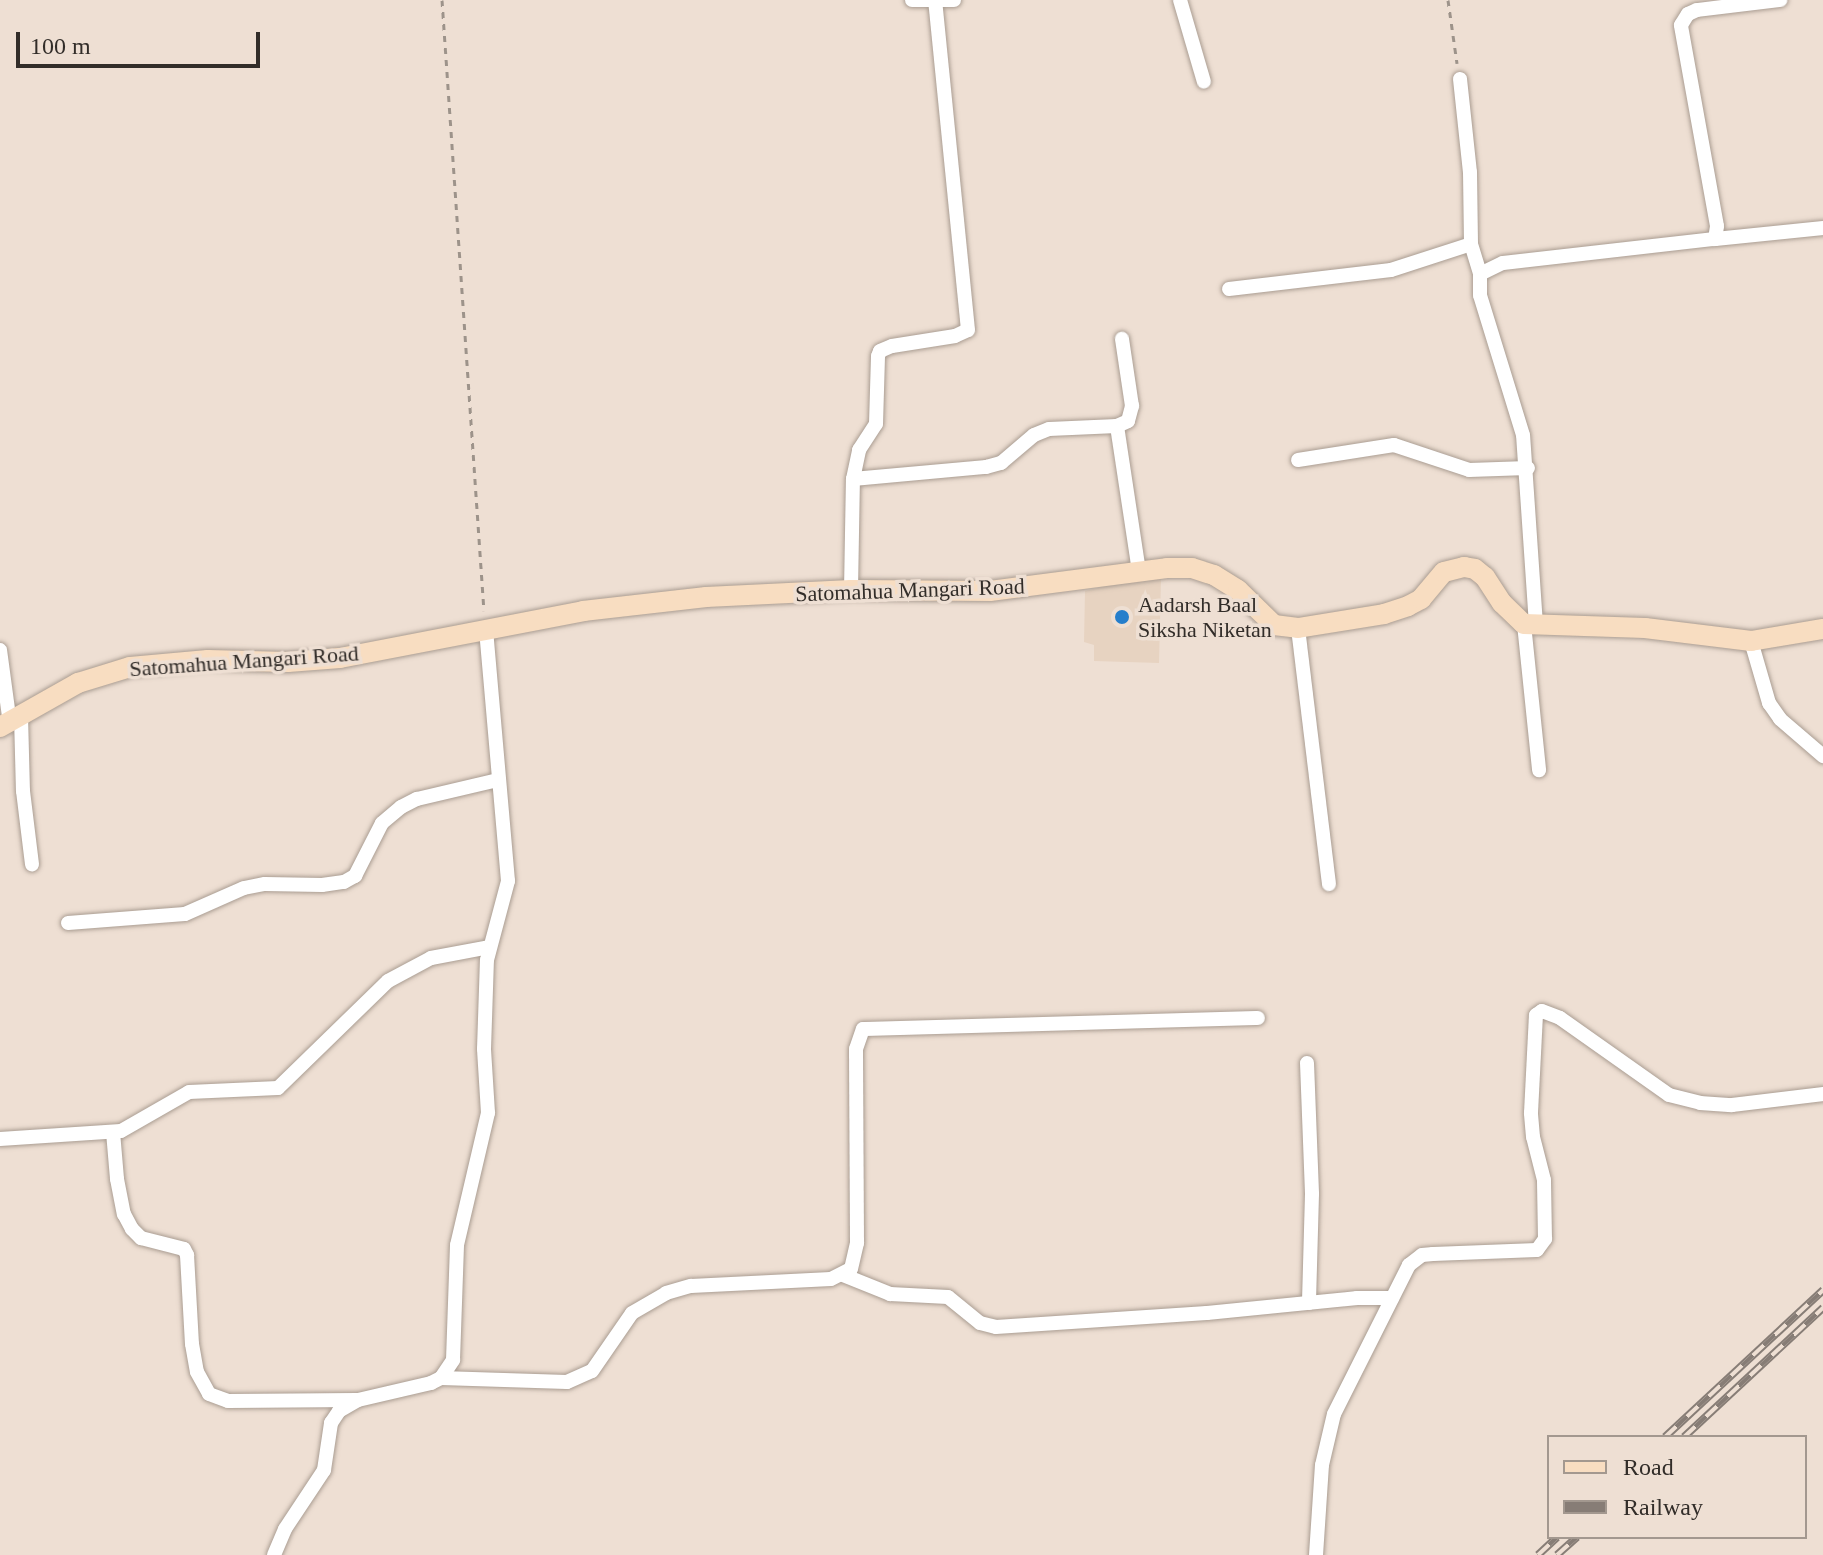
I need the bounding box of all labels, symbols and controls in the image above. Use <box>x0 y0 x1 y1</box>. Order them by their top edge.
scale bar <box>20 16 264 66</box>
text: 100 m <box>30 33 91 59</box>
street label: Satomahua Mangari Road <box>795 573 1025 607</box>
place label: Aadarsh Baal Siksha Niketan <box>1138 591 1272 642</box>
marker: Aadarsh Baal Siksha Niketan <box>1113 608 1131 626</box>
street label: Satomahua Mangari Road <box>128 640 360 682</box>
legend <box>1547 1435 1807 1539</box>
text: Road <box>1623 1454 1674 1480</box>
text: Railway <box>1623 1494 1703 1520</box>

